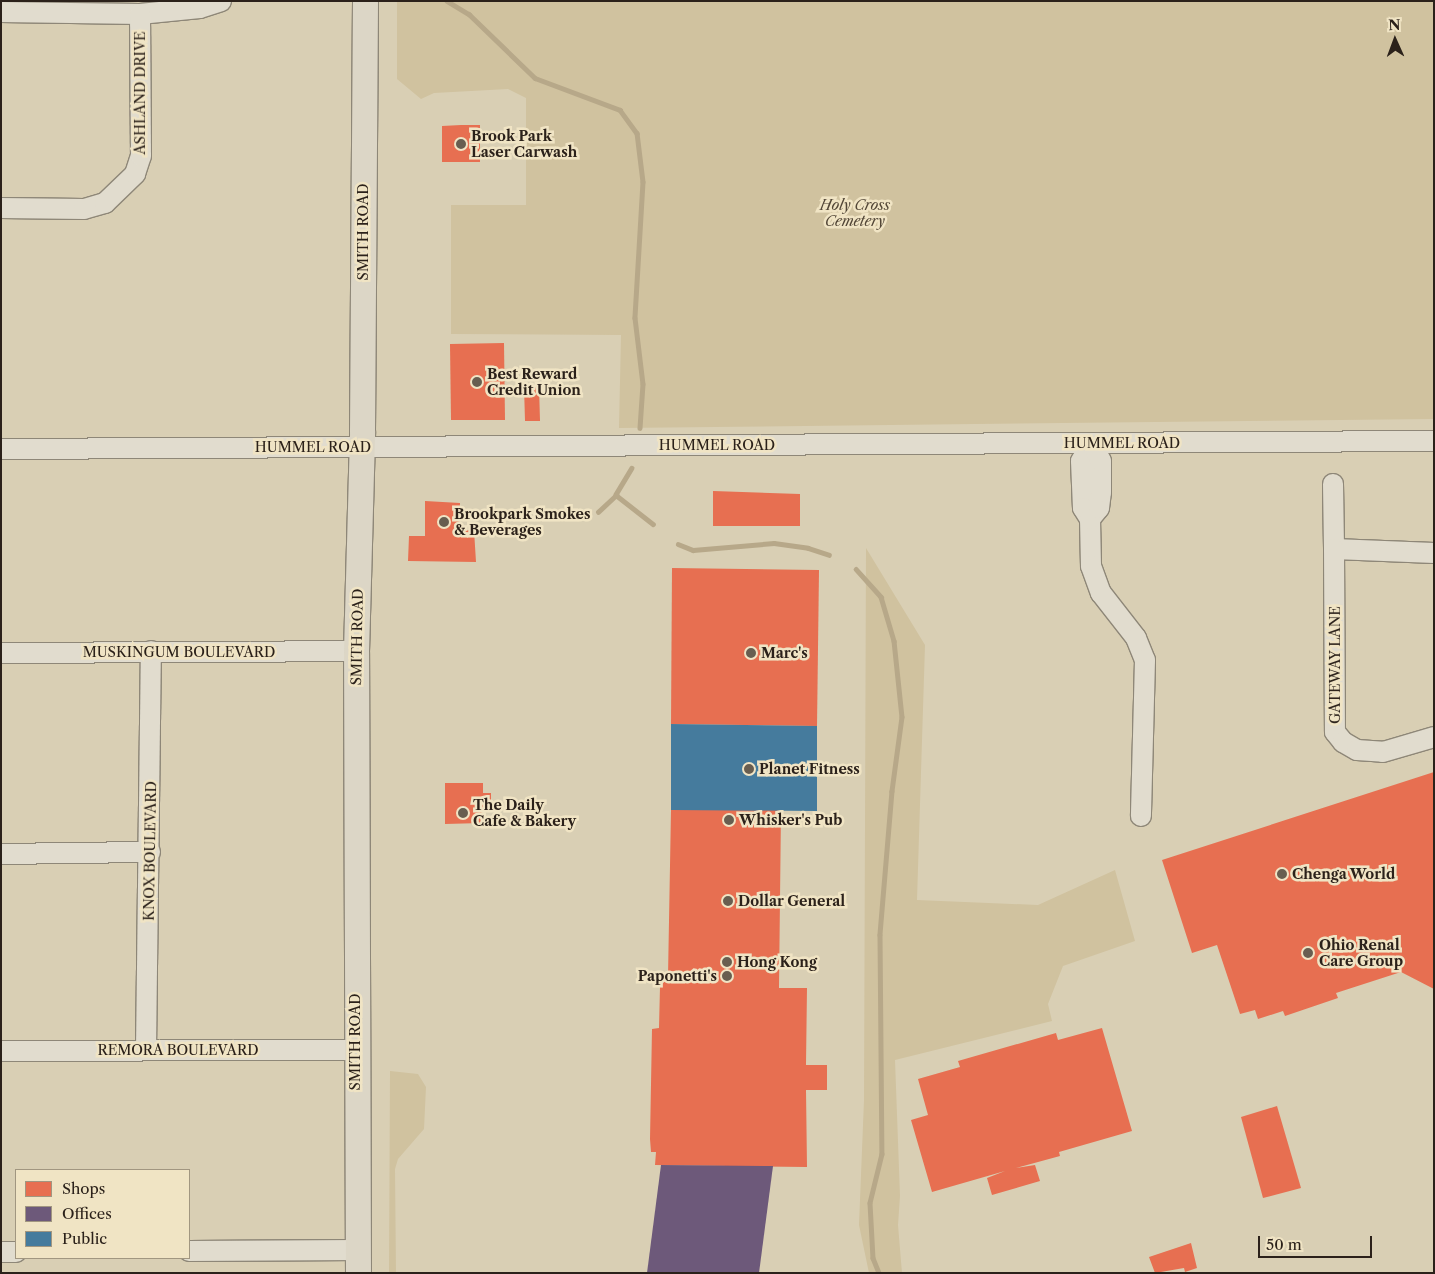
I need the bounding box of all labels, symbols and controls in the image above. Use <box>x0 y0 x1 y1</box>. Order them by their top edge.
north arrow <box>1370 15 1420 65</box>
text: N <box>1388 16 1401 34</box>
street label: ASHLAND DRIVE <box>132 31 148 155</box>
place label: Brook Park Laser Carwash <box>471 128 577 160</box>
marker: Brook Park Laser Carwash <box>455 138 467 150</box>
street label: SMITH ROAD <box>355 184 371 280</box>
park label: Holy Cross Cemetery <box>820 197 890 230</box>
place label: Best Reward Credit Union <box>487 366 581 398</box>
marker: Best Reward Credit Union <box>471 376 483 388</box>
street label: HUMMEL ROAD <box>1064 435 1180 451</box>
street label: HUMMEL ROAD <box>659 437 775 453</box>
street label: HUMMEL ROAD <box>255 439 371 455</box>
place label: Brookpark Smokes & Beverages <box>454 506 591 538</box>
marker: Brookpark Smokes & Beverages <box>438 516 450 528</box>
street label: SMITH ROAD <box>348 588 366 686</box>
street label: GATEWAY LANE <box>1327 606 1343 724</box>
street label: MUSKINGUM BOULEVARD <box>83 644 275 660</box>
place label: Marc's <box>761 645 808 661</box>
marker: Marc's <box>745 647 757 659</box>
place label: Planet Fitness <box>759 761 860 777</box>
marker: Planet Fitness <box>743 763 755 775</box>
street label: KNOX BOULEVARD <box>140 781 160 921</box>
place label: The Daily Cafe & Bakery <box>473 797 576 830</box>
marker: The Daily Cafe & Bakery <box>457 807 469 819</box>
place label: Whisker's Pub <box>739 812 842 828</box>
marker: Whisker's Pub <box>723 814 735 826</box>
place label: Chenga World <box>1292 866 1396 882</box>
marker: Chenga World <box>1276 868 1288 880</box>
place label: Dollar General <box>738 893 845 909</box>
marker: Dollar General <box>722 895 734 907</box>
place label: Ohio Renal Care Group <box>1319 937 1403 970</box>
marker: Ohio Renal Care Group <box>1301 946 1315 960</box>
place label: Hong Kong <box>737 954 817 970</box>
marker: Hong Kong <box>721 956 733 968</box>
place label: Paponetti's <box>638 968 717 984</box>
marker: Paponetti's <box>721 970 733 982</box>
street label: SMITH ROAD <box>347 994 363 1090</box>
street label: REMORA BOULEVARD <box>97 1042 259 1058</box>
legend <box>15 1169 190 1259</box>
text: Shops <box>62 1179 105 1198</box>
text: Offices <box>62 1204 112 1223</box>
scale bar <box>1260 1226 1374 1258</box>
text: Public <box>62 1229 107 1248</box>
text: 50 m <box>1266 1235 1302 1254</box>

